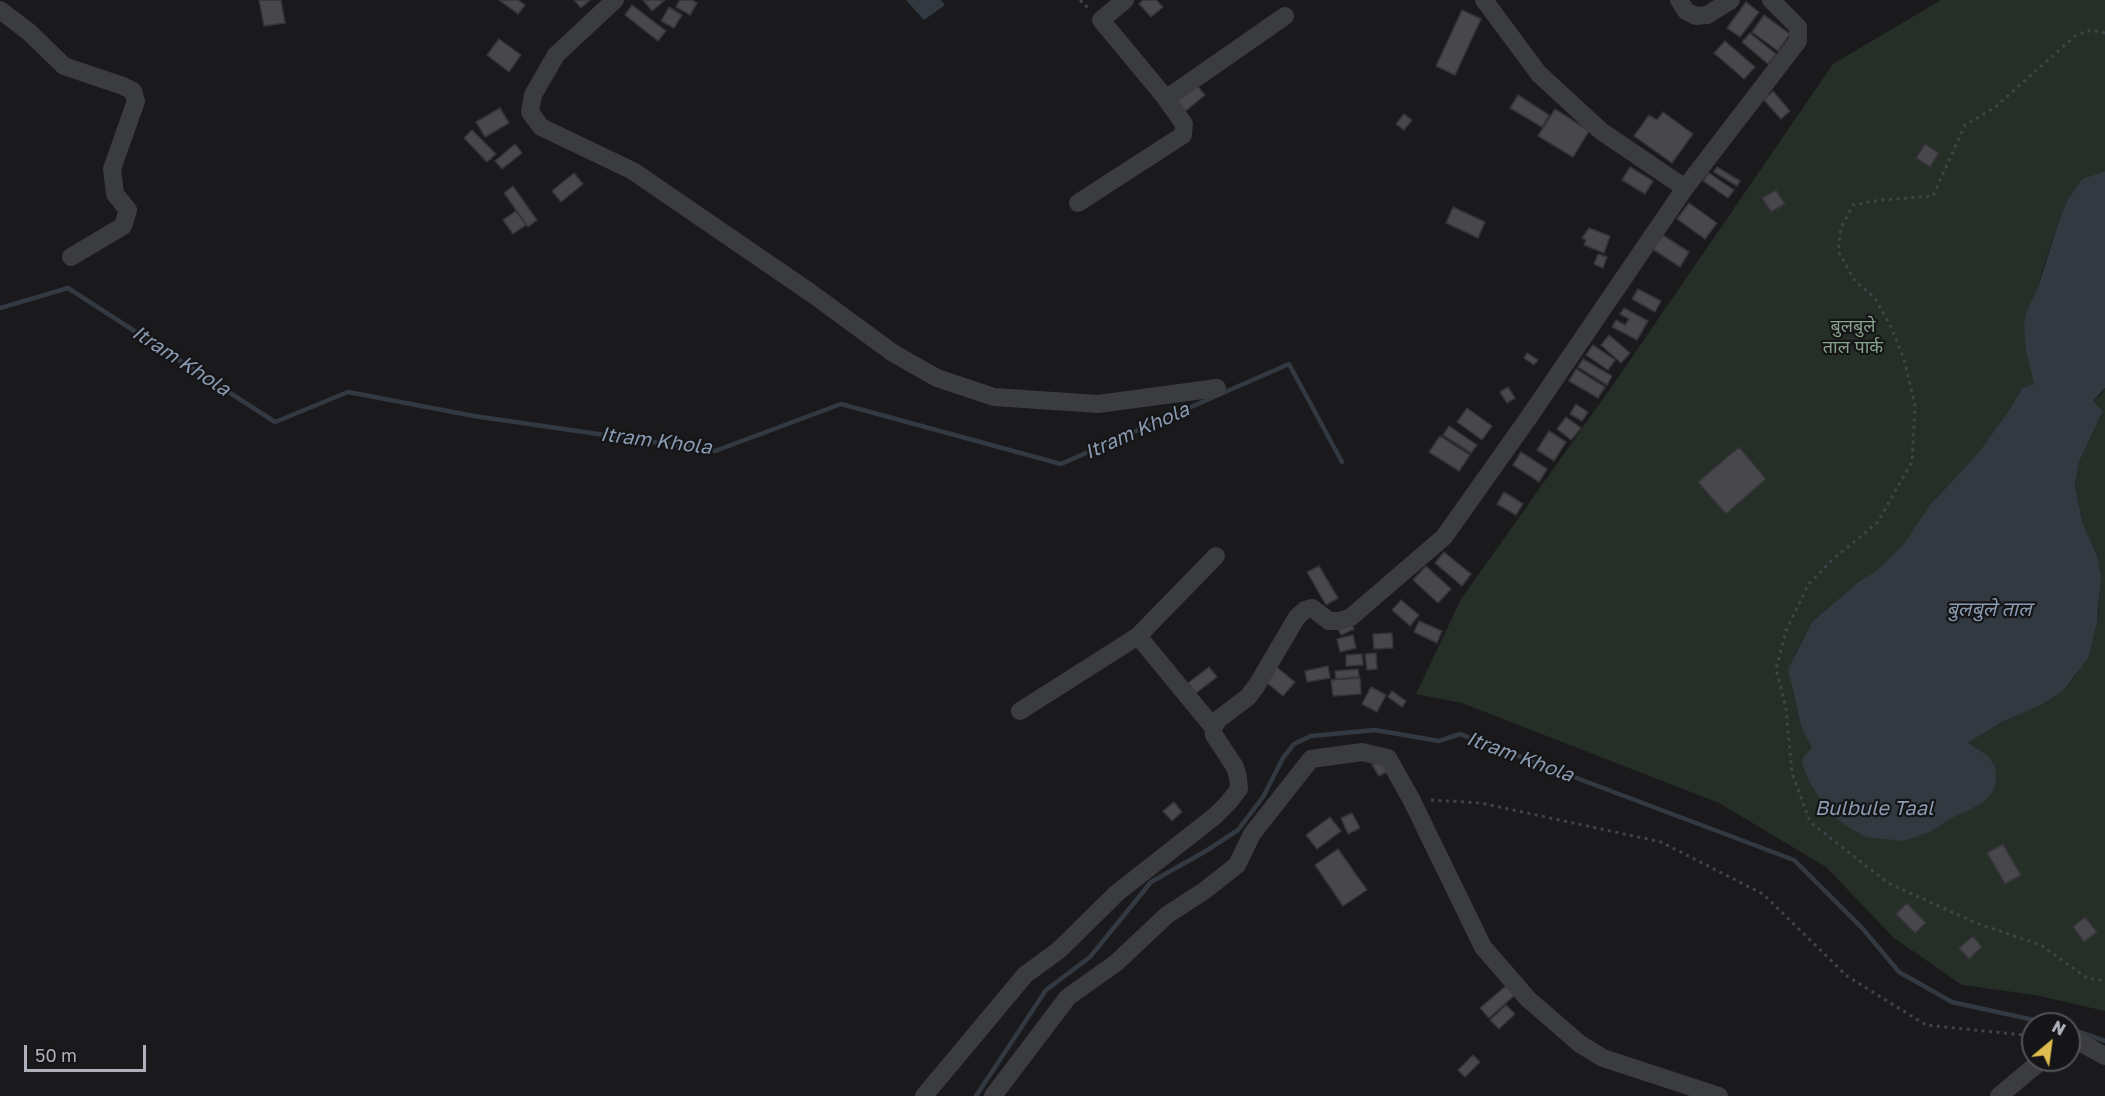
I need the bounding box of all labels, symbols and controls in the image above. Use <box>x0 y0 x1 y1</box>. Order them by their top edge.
park label: बुलबुले ताल पार्क <box>1823 315 1883 358</box>
water label: Itram Khola <box>128 321 234 401</box>
water label: Itram Khola <box>1081 397 1193 465</box>
water label: Itram Khola <box>599 422 713 460</box>
water label: बुलबुले ताल <box>1946 598 2032 622</box>
water label: Itram Khola <box>1463 727 1577 787</box>
water label: Bulbule Taal <box>1815 797 1933 821</box>
north arrow <box>2021 1012 2081 1072</box>
text: N <box>2049 1016 2069 1040</box>
scale bar <box>27 1033 148 1071</box>
text: 50 m <box>35 1044 77 1066</box>

